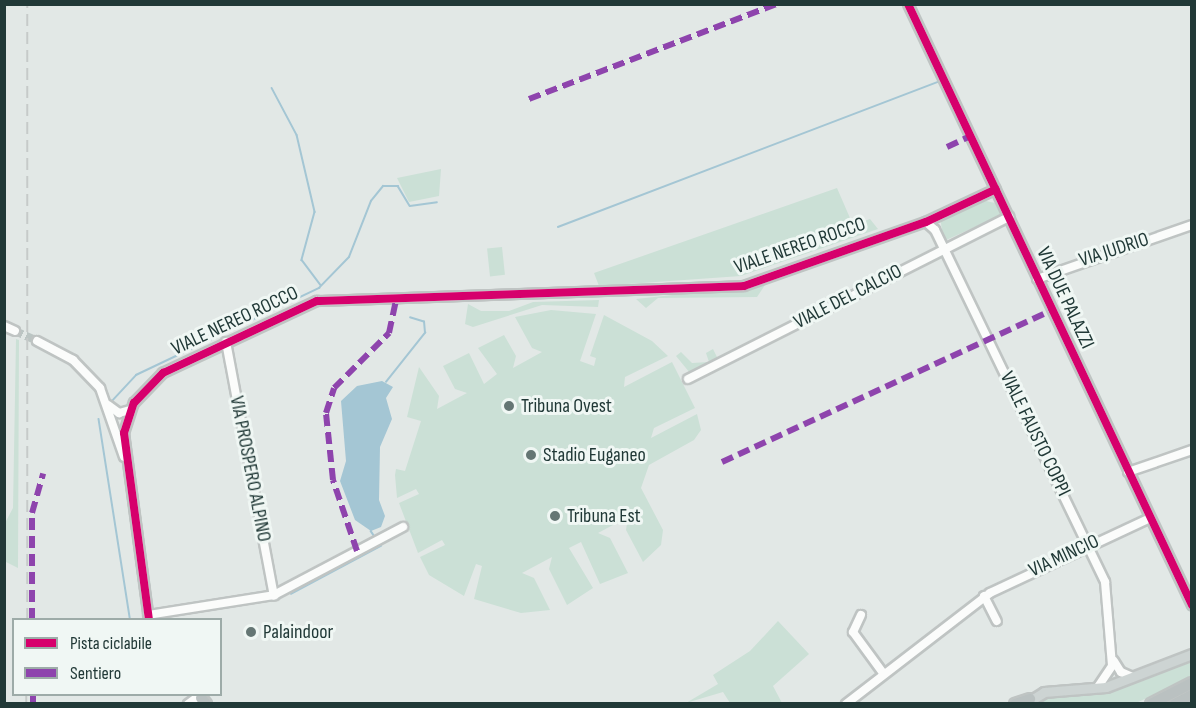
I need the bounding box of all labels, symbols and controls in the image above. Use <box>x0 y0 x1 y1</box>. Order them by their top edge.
street label: VIALE NEREO ROCCO <box>731 212 869 280</box>
street label: VIA JUDRIO <box>1076 227 1152 273</box>
street label: VIA DUE PALAZZI <box>1031 243 1099 353</box>
street label: VIALE DEL CALCIO <box>790 260 906 334</box>
street label: VIALE NEREO ROCCO <box>168 281 302 361</box>
street label: VIALE FAUSTO COPPI <box>994 368 1076 500</box>
street label: VIA PROSPERO ALPINO <box>224 394 276 544</box>
place label: Tribuna Ovest <box>521 394 612 418</box>
marker: Tribuna Ovest <box>502 399 516 413</box>
place label: Stadio Euganeo <box>543 443 646 467</box>
marker: Stadio Euganeo <box>524 448 538 462</box>
place label: Tribuna Est <box>567 504 641 528</box>
marker: Tribuna Est <box>548 509 562 523</box>
street label: VIA MINCIO <box>1025 529 1103 583</box>
legend <box>12 618 222 696</box>
place label: Palaindoor <box>263 620 333 644</box>
marker: Palaindoor <box>244 625 258 639</box>
text: Pista ciclabile <box>70 633 152 654</box>
text: Sentiero <box>70 663 121 684</box>

